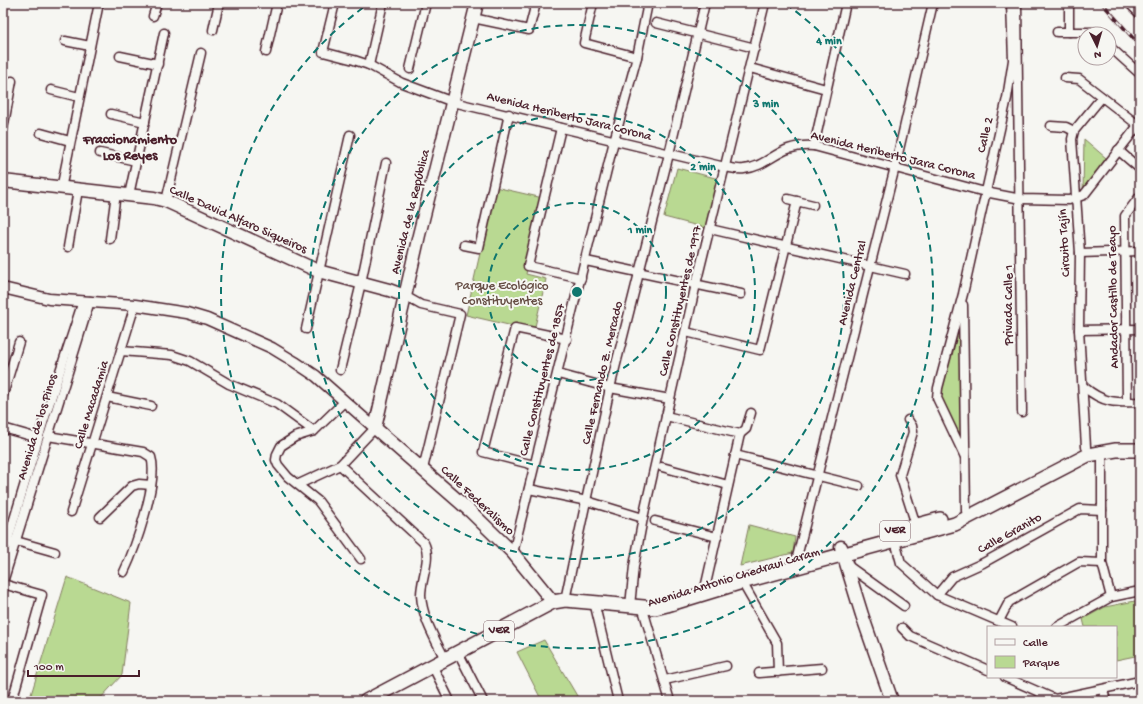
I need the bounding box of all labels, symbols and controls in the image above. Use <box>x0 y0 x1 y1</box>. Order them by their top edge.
north arrow <box>1077 26 1117 66</box>
text: 4 min <box>815 35 842 49</box>
text: N <box>1094 48 1102 60</box>
street label: Avenida Heriberto Jara Corona <box>485 89 654 145</box>
text: 3 min <box>752 98 779 112</box>
street label: Calle 2 <box>975 115 998 154</box>
street label: Avenida Heriberto Jara Corona <box>809 128 978 184</box>
district label: Fraccionamiento Los Reyes <box>82 132 178 165</box>
street label: Avenida de la República <box>388 147 434 276</box>
text: 2 min <box>690 161 716 175</box>
street label: Calle David Alfaro Siqueiros <box>167 183 310 258</box>
street label: Circuito Tajín <box>1056 208 1074 277</box>
street label: Calle Constituyentes de 1917 <box>656 223 706 378</box>
text: 1 min <box>627 224 653 238</box>
street label: Andador Castillo de Teayo <box>1105 225 1123 369</box>
street label: Avenida Central <box>835 239 871 327</box>
street label: Privada Calle 1 <box>1002 265 1017 346</box>
park label: Parque Ecológico Constituyentes <box>455 279 549 309</box>
centre of rings <box>570 285 584 299</box>
street label: Calle Fernando Z. Mercado <box>579 300 627 446</box>
street label: Calle Constituyentes de 1857 <box>517 301 570 458</box>
street label: Calle Macadamia <box>71 358 113 451</box>
street label: Avenida de los Pinos <box>15 371 62 482</box>
street label: Calle Federalismo <box>437 463 517 539</box>
street label: Calle Granito <box>975 510 1045 558</box>
road number: VER <box>880 521 910 541</box>
street label: Avenida Antonio Chedraui Caram <box>646 545 822 611</box>
road number: VER <box>484 621 514 641</box>
legend <box>987 626 1117 678</box>
text: Calle <box>1023 637 1048 651</box>
scale bar <box>28 652 139 678</box>
text: Parque <box>1022 657 1060 671</box>
text: 100 m <box>33 661 64 675</box>

